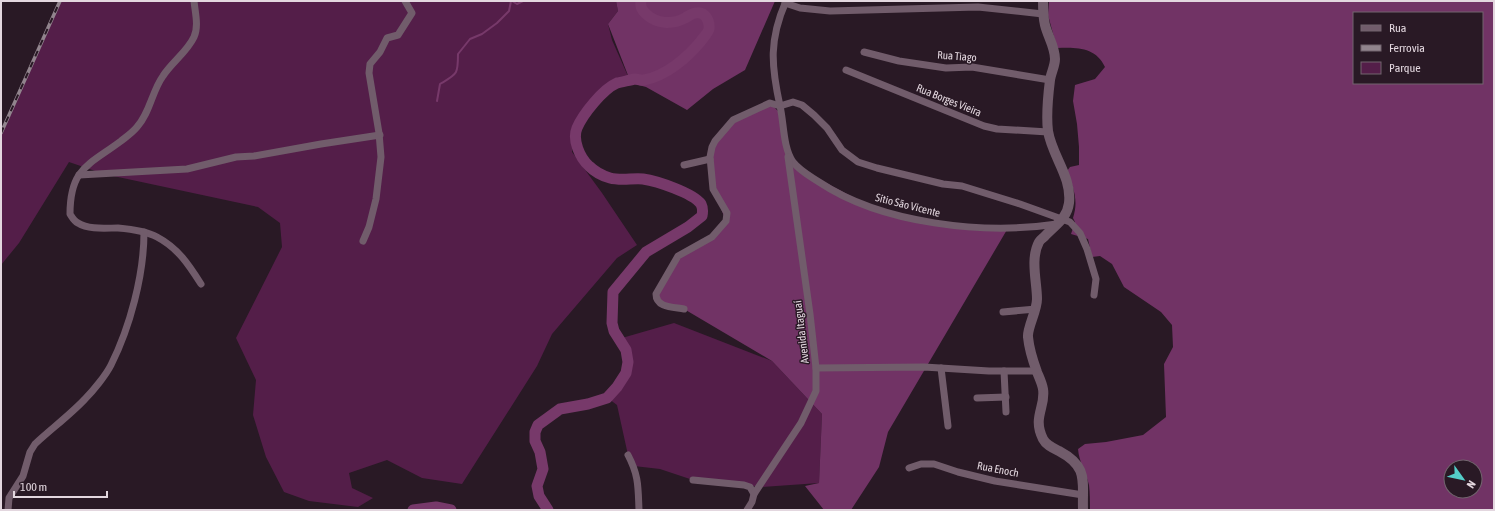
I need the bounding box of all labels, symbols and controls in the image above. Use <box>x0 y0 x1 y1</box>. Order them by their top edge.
legend <box>1353 12 1483 84</box>
text: Rua <box>1389 21 1406 35</box>
text: Ferrovia <box>1389 41 1425 55</box>
street label: Rua Tiago <box>937 49 977 63</box>
text: Parque <box>1389 61 1421 75</box>
street label: Rua Borges Vieira <box>915 81 983 119</box>
street label: Sítio São Vicente <box>874 191 942 219</box>
street label: Avenida Itaguaí <box>791 299 811 364</box>
street label: Rua Enoch <box>976 459 1020 479</box>
north arrow <box>1443 459 1483 499</box>
scale bar <box>14 473 107 499</box>
text: N <box>1465 478 1478 490</box>
text: 100 m <box>20 480 47 494</box>

